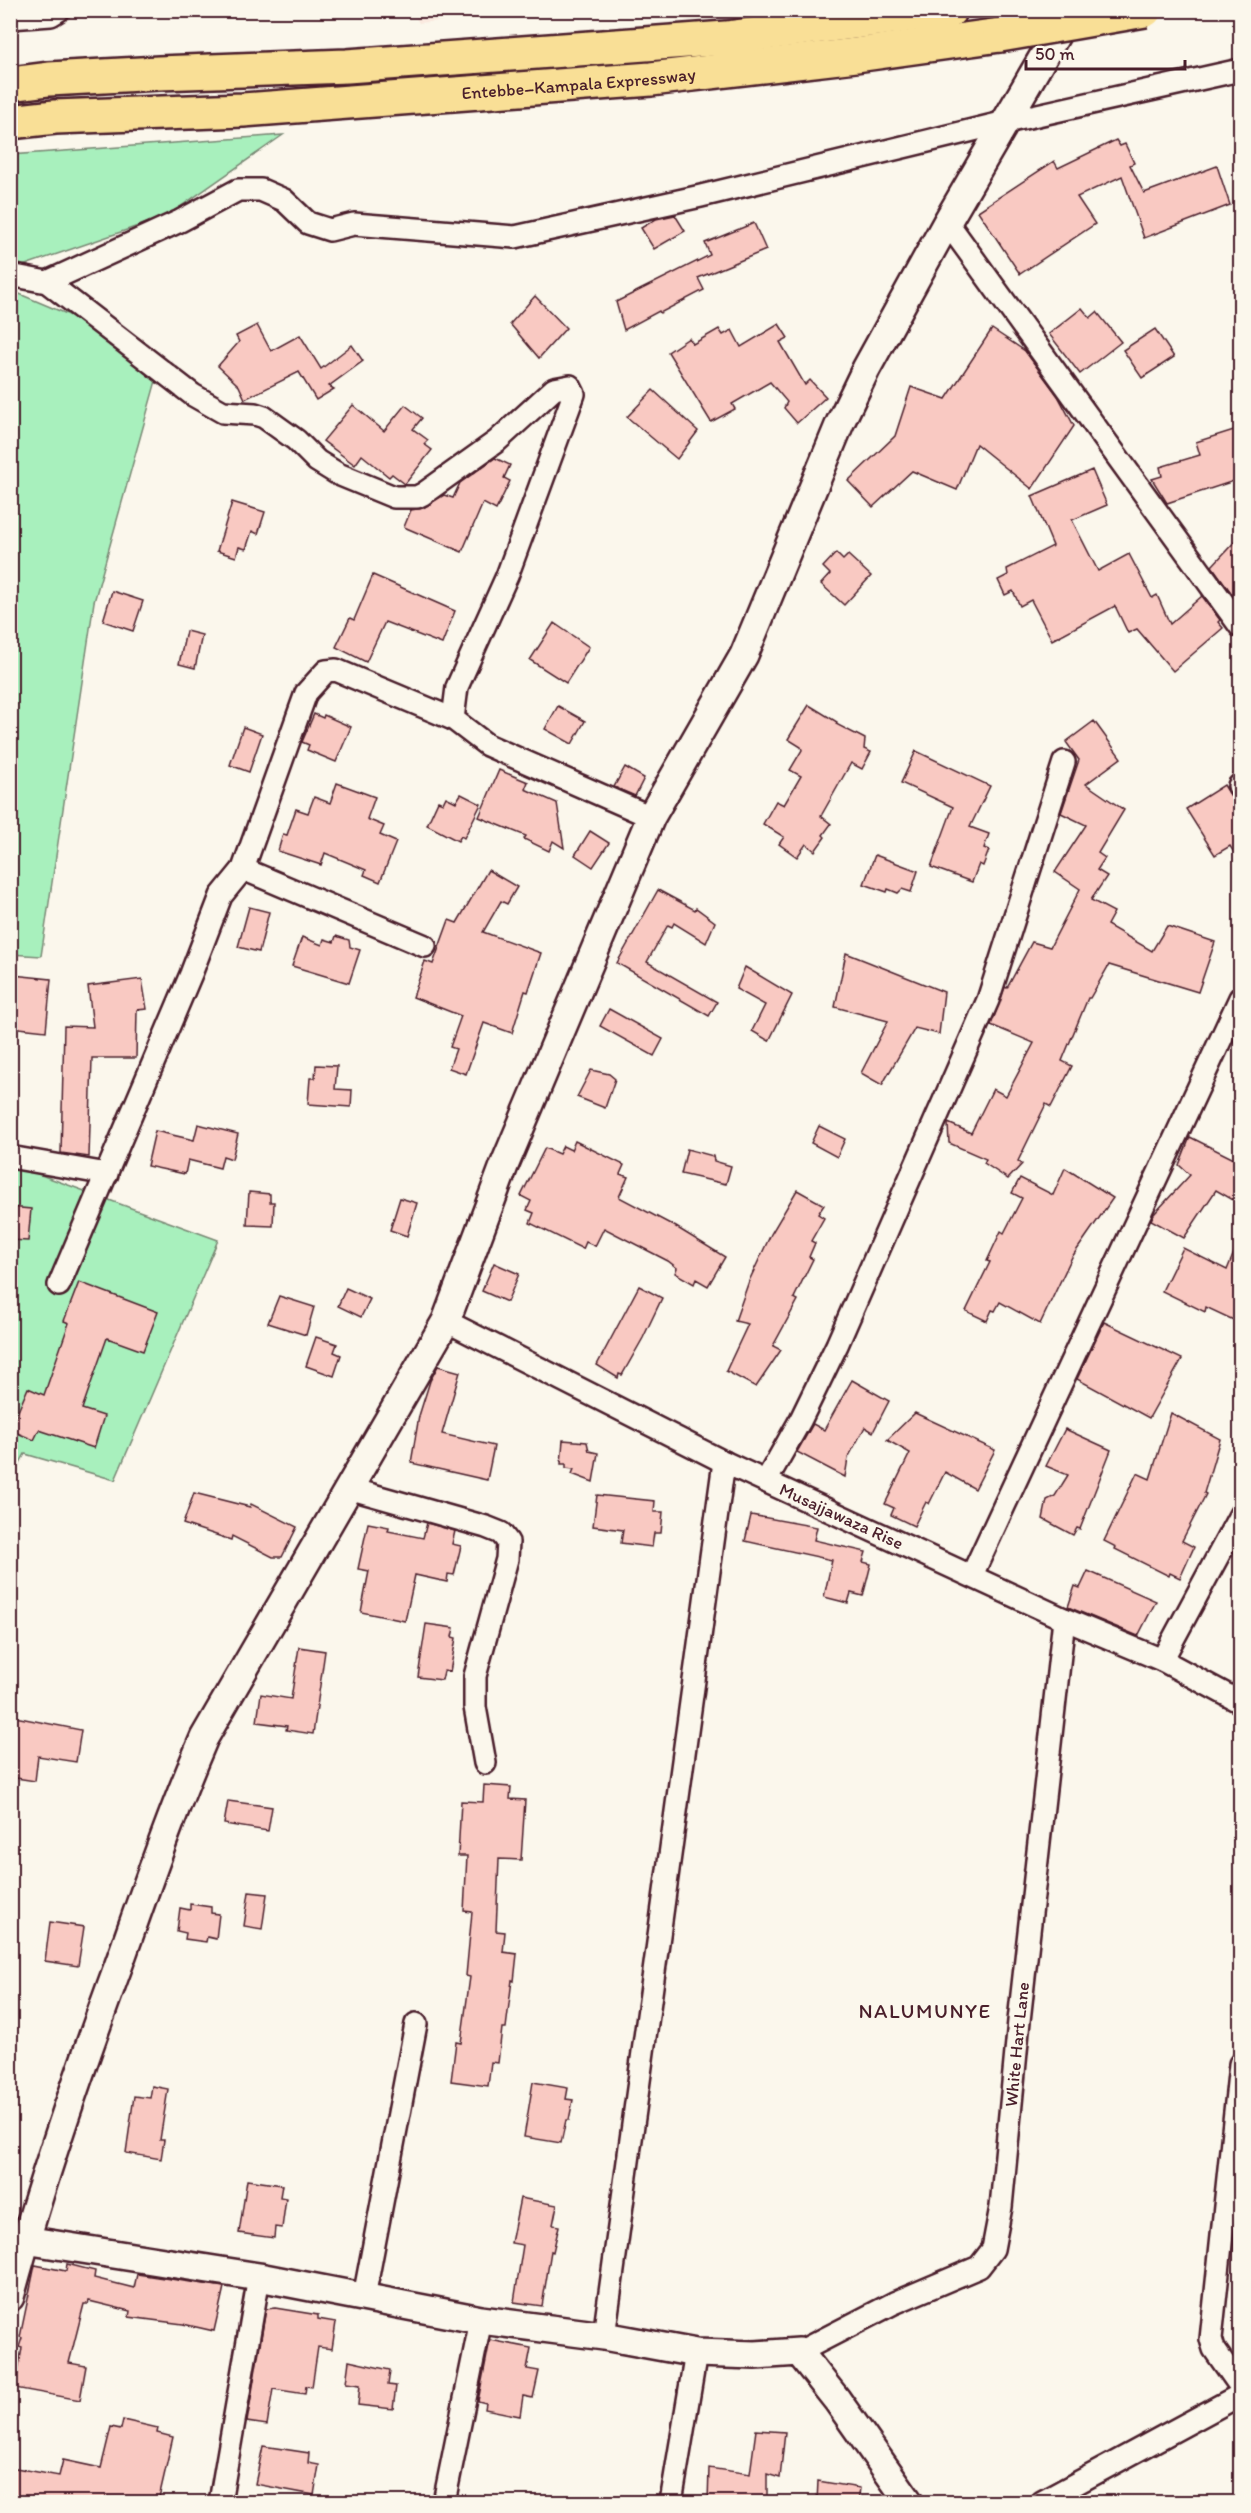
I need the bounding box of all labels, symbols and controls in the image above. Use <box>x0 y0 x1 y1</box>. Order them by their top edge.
scale bar <box>1026 33 1185 71</box>
text: 50 m <box>1035 43 1075 65</box>
street label: Entebbe–Kampala Expressway <box>461 63 697 104</box>
street label: Musajjawaza Rise <box>776 1478 907 1554</box>
street label: White Hart Lane <box>1000 1981 1034 2108</box>
district label: NALUMUNYE <box>858 1998 992 2023</box>

